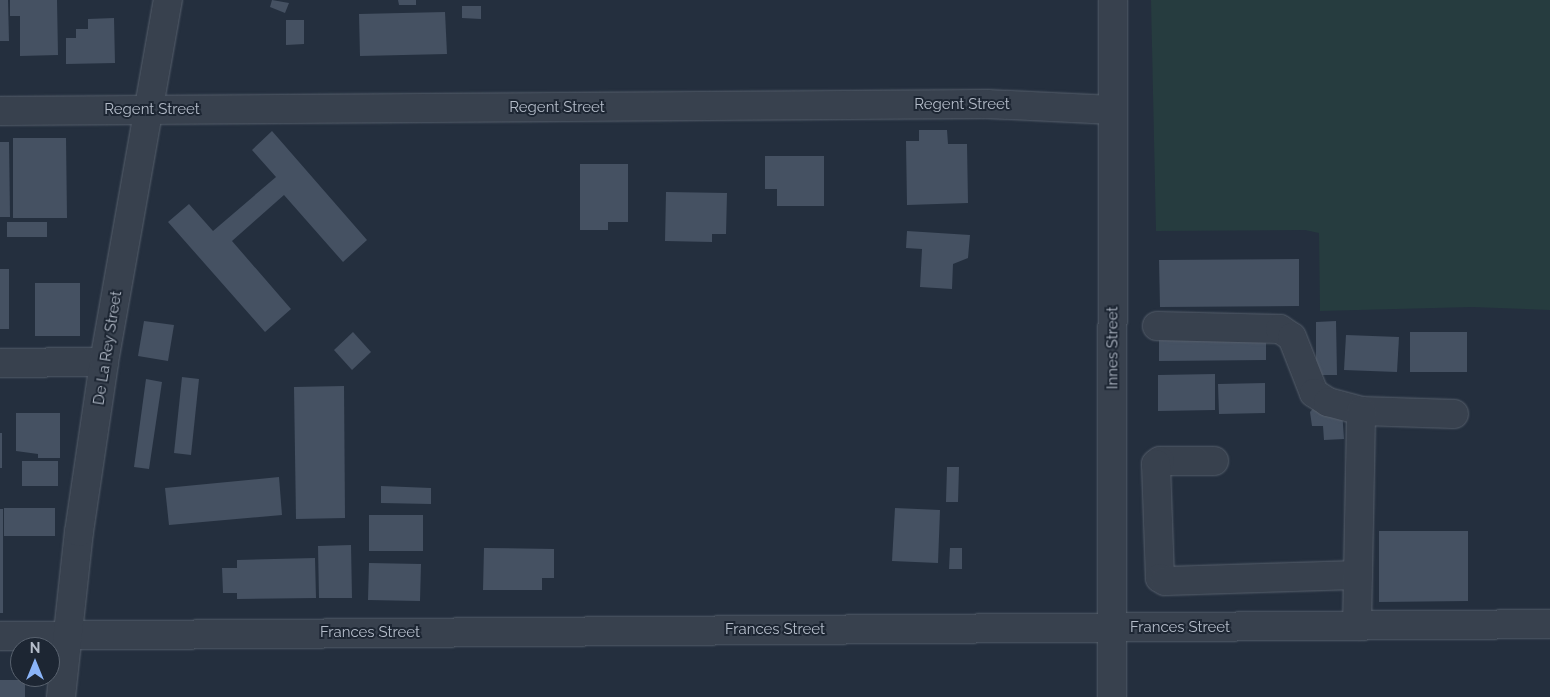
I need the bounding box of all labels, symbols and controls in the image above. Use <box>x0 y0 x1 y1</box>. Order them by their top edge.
street label: Regent Street <box>914 96 1010 114</box>
street label: Regent Street <box>509 99 605 117</box>
street label: Regent Street <box>104 101 200 119</box>
street label: De La Rey Street <box>90 289 126 407</box>
street label: Innes Street <box>1104 307 1122 389</box>
street label: Frances Street <box>1130 619 1230 637</box>
street label: Frances Street <box>725 621 825 639</box>
street label: Frances Street <box>320 624 420 642</box>
north arrow <box>10 637 60 687</box>
text: N <box>30 640 40 656</box>

